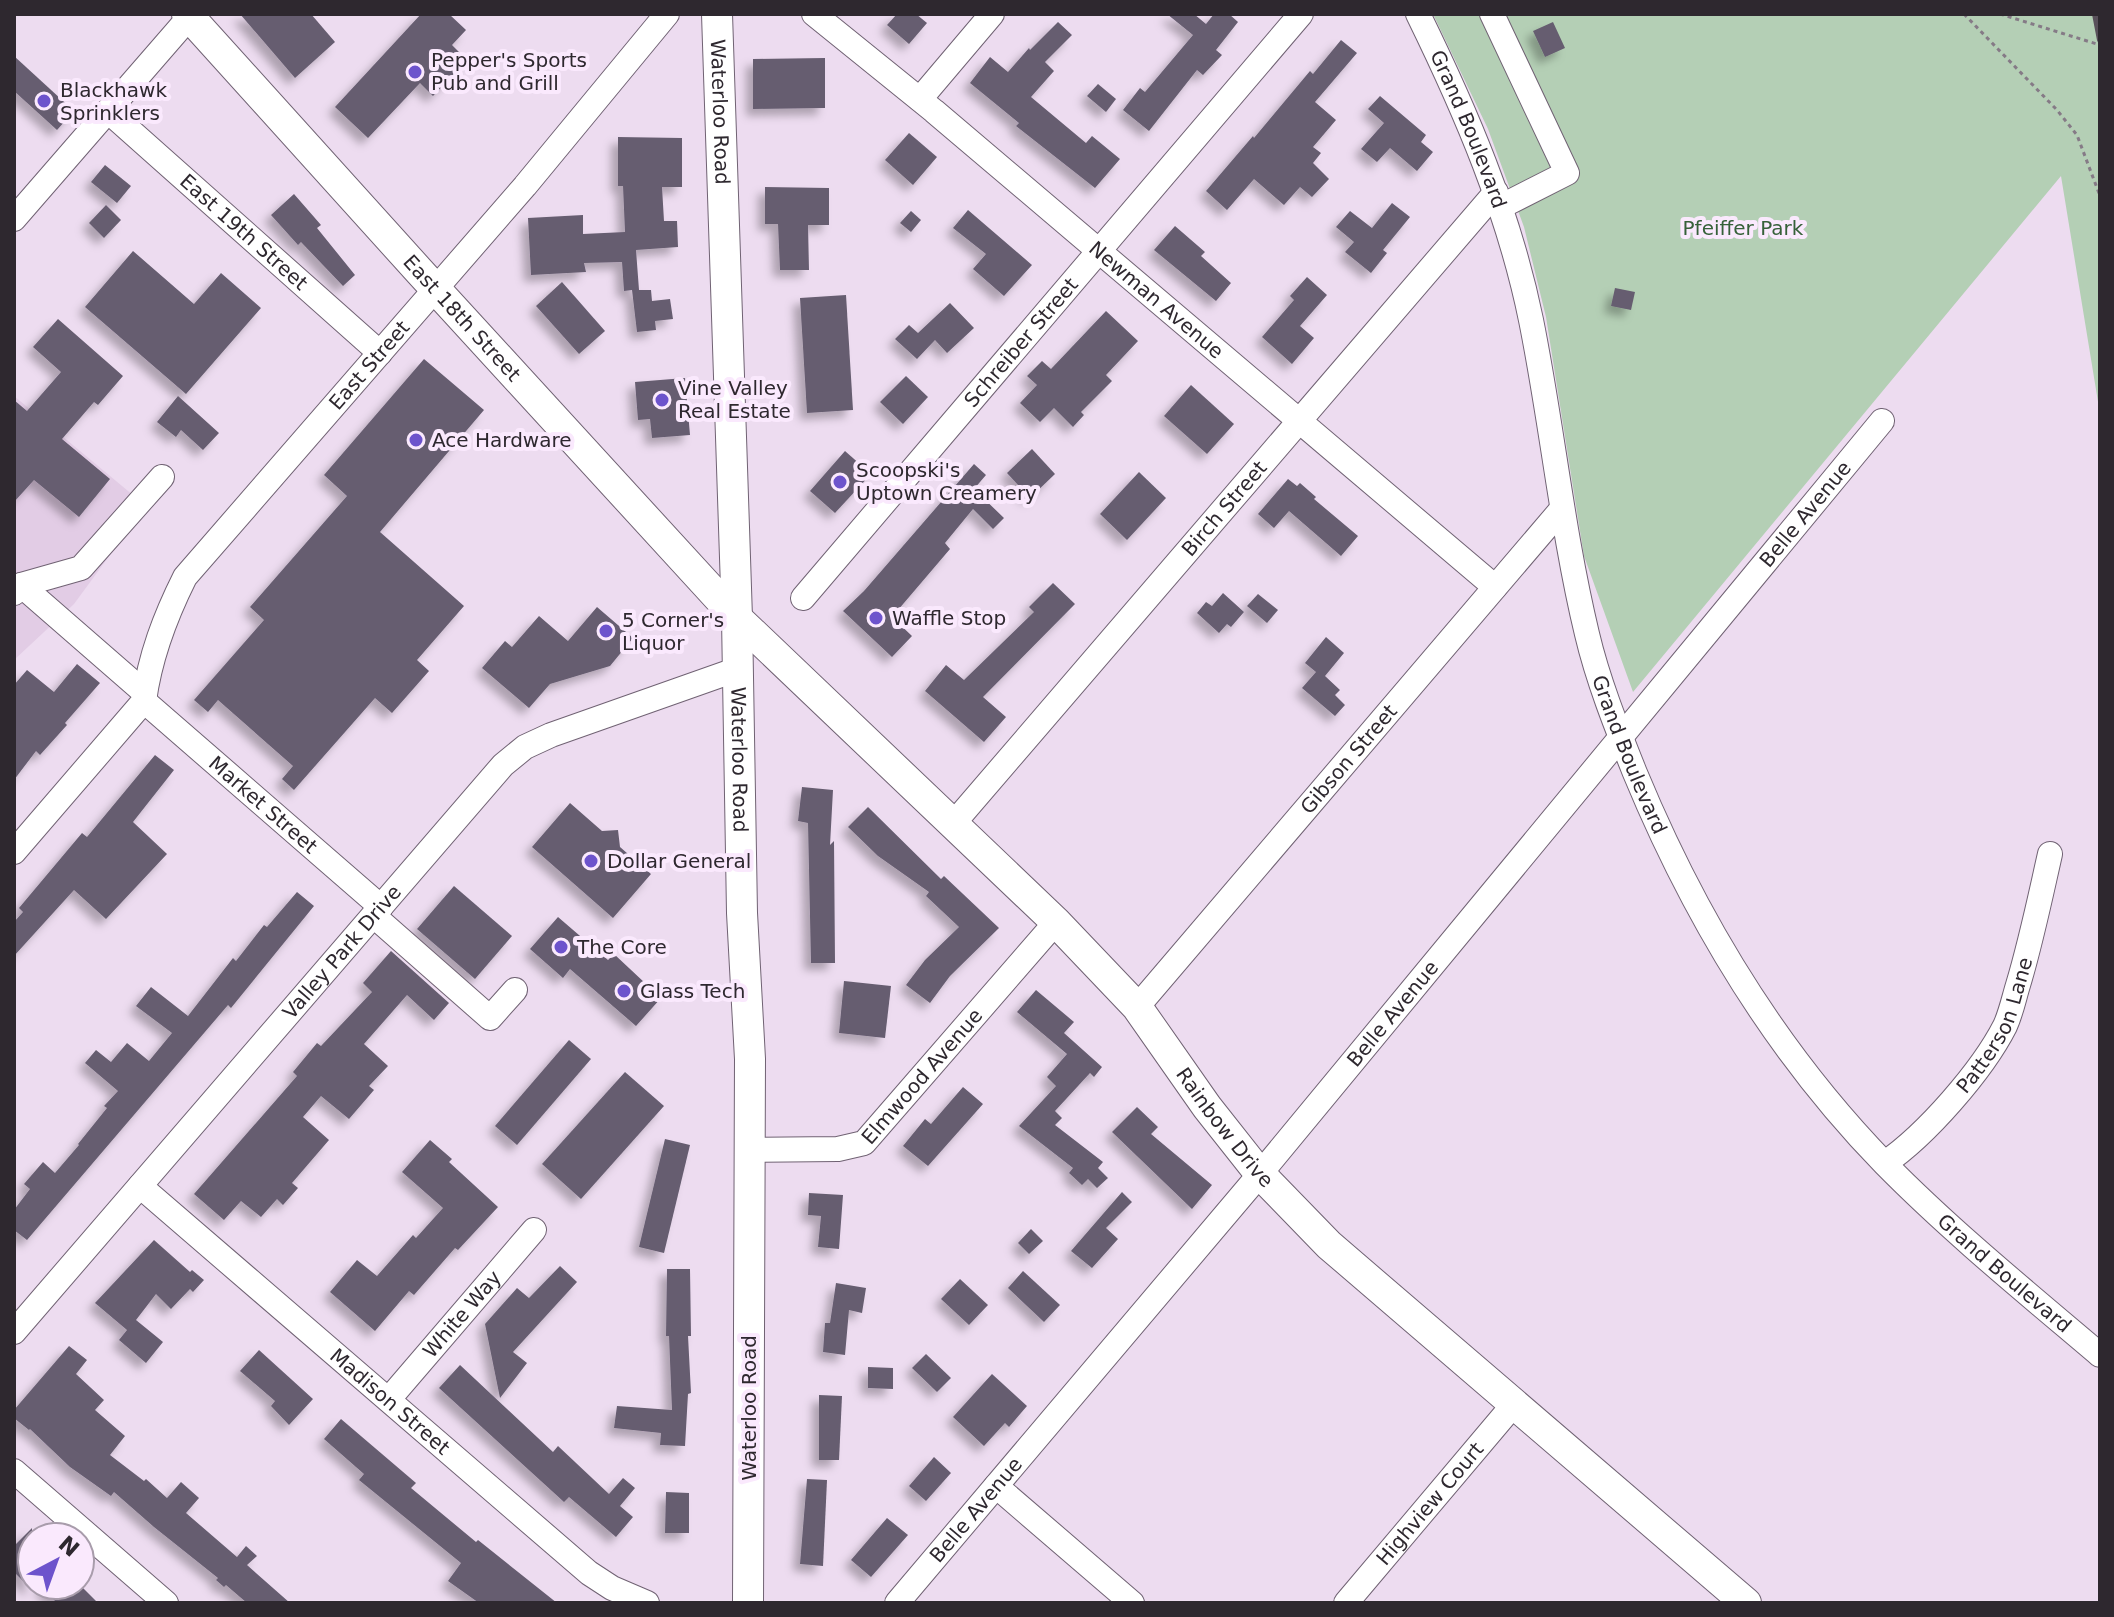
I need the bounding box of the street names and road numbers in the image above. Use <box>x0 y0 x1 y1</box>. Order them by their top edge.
street label: Waterloo Road <box>706 39 735 185</box>
street label: Grand Boulevard <box>1425 46 1512 211</box>
street label: East 19th Street <box>175 169 313 295</box>
street label: Newman Avenue <box>1084 236 1229 363</box>
street label: East 18th Street <box>398 250 526 386</box>
street label: Schreiber Street <box>959 273 1083 412</box>
street label: East Street <box>324 315 415 415</box>
street label: Birch Street <box>1177 456 1272 561</box>
street label: Belle Avenue <box>1754 456 1856 572</box>
street label: Grand Boulevard <box>1587 672 1672 838</box>
street label: Waterloo Road <box>726 687 753 833</box>
street label: Gibson Street <box>1295 699 1402 819</box>
street label: Market Street <box>204 751 323 858</box>
street label: Valley Park Drive <box>278 880 406 1024</box>
street label: Patterson Lane <box>1951 955 2037 1098</box>
street label: Belle Avenue <box>1342 956 1443 1071</box>
street label: Elmwood Avenue <box>856 1004 987 1149</box>
street label: Rainbow Drive <box>1171 1063 1278 1192</box>
street label: Grand Boulevard <box>1933 1209 2076 1337</box>
street label: White Way <box>418 1265 506 1362</box>
street label: Waterloo Road <box>737 1335 761 1481</box>
street label: Madison Street <box>325 1343 455 1460</box>
street label: Highview Court <box>1371 1437 1489 1570</box>
street label: Belle Avenue <box>925 1452 1027 1567</box>

